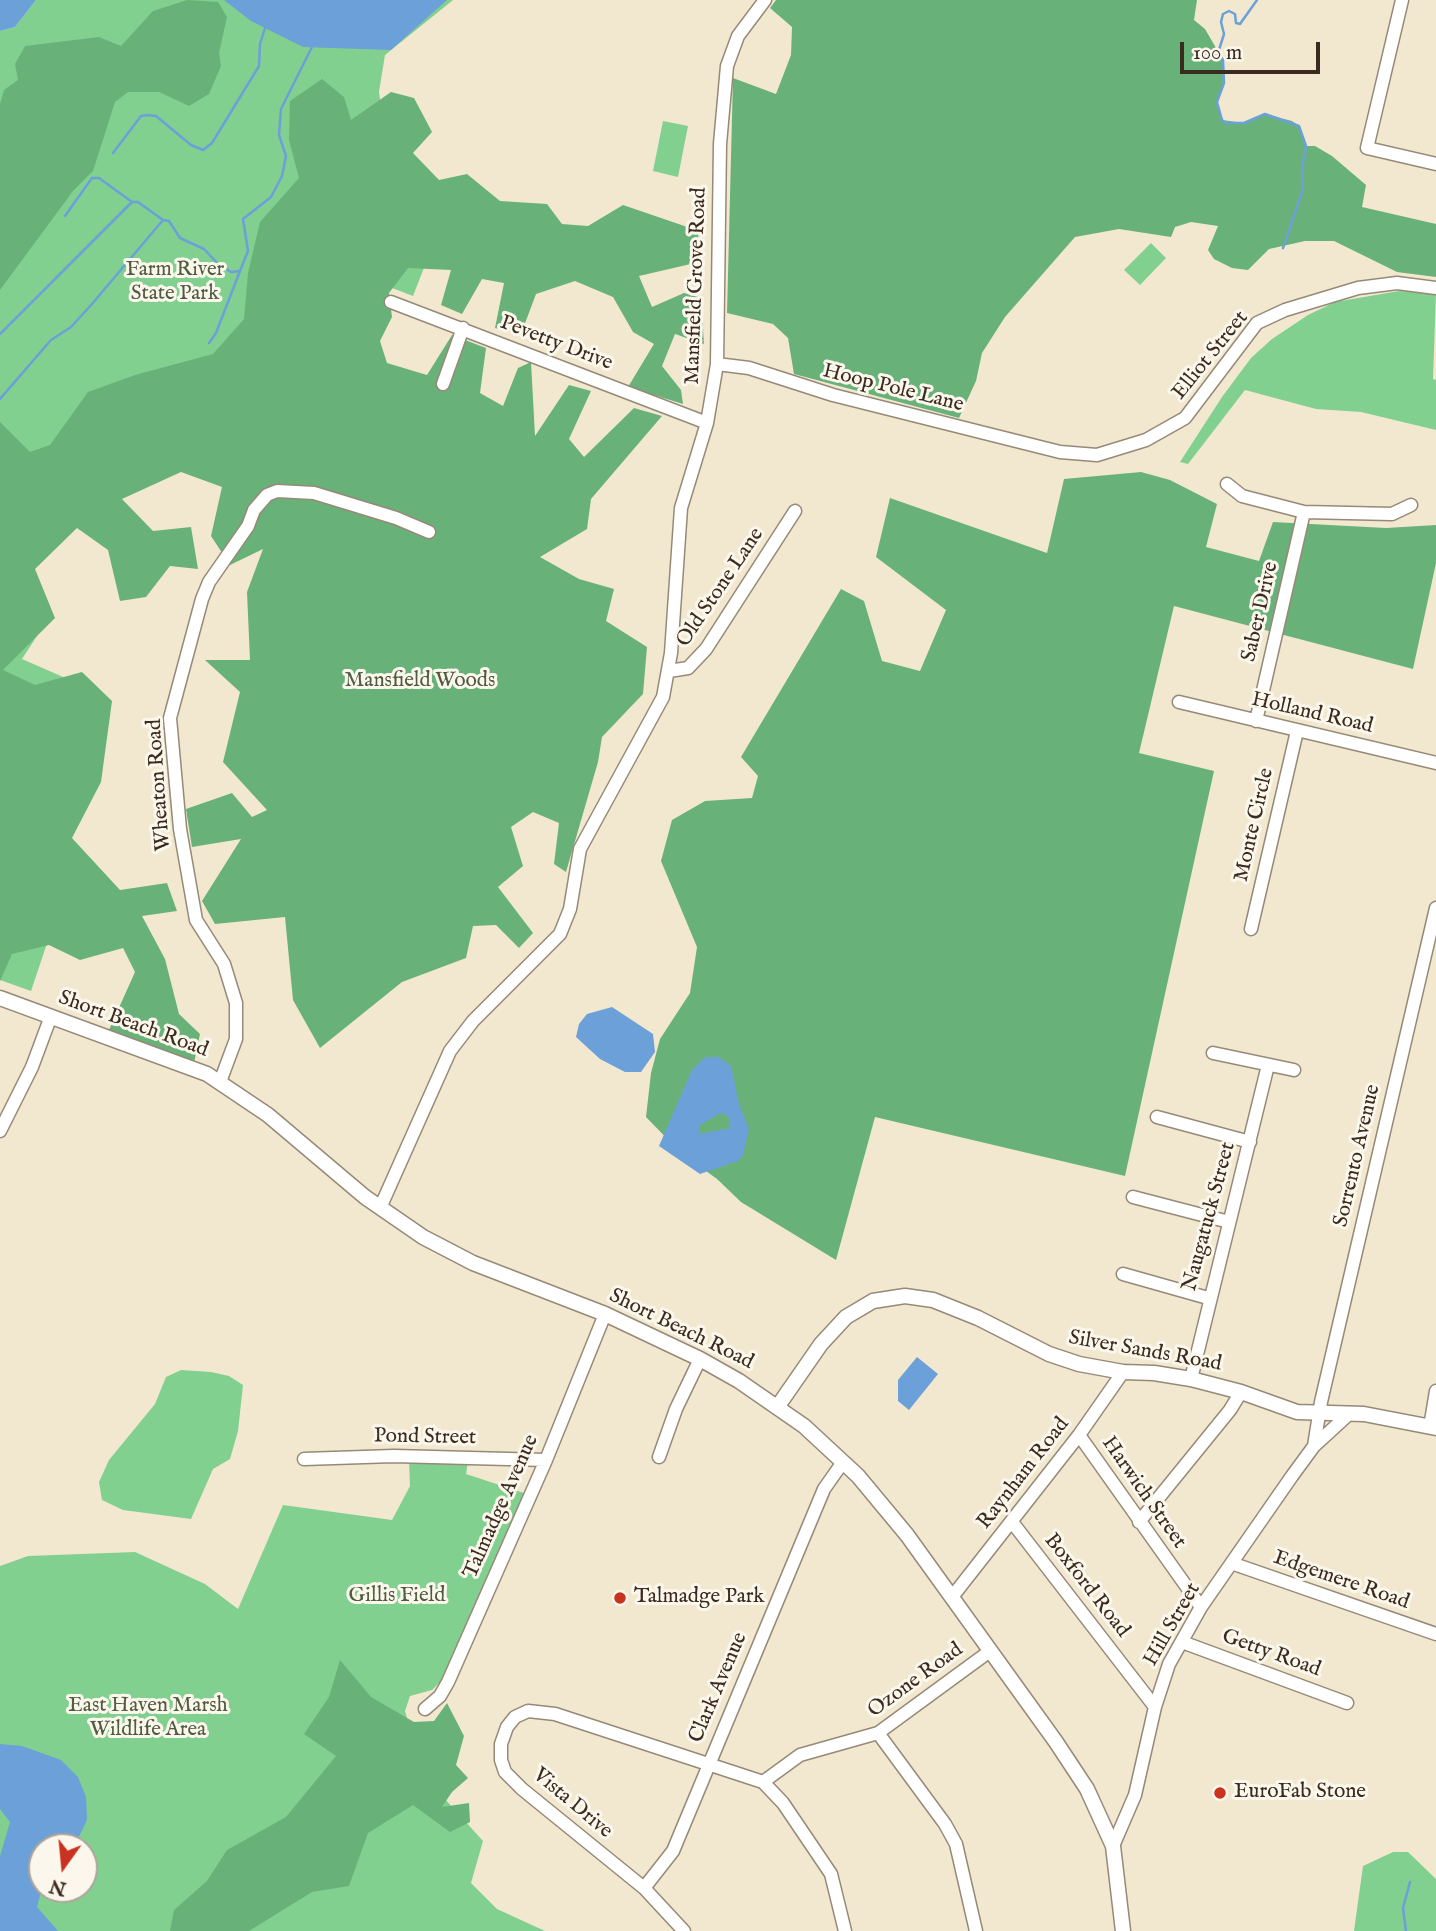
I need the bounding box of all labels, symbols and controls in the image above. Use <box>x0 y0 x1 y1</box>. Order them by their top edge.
scale bar <box>1184 28 1324 72</box>
text: 100 m <box>1193 40 1242 67</box>
street label: Mansfield Grove Road <box>681 187 713 385</box>
park label: Farm River State Park <box>126 258 224 308</box>
street label: Elliot Street <box>1168 307 1254 405</box>
street label: Pevetty Drive <box>496 311 616 377</box>
street label: Hoop Pole Lane <box>820 359 966 419</box>
street label: Old Stone Lane <box>672 524 770 652</box>
street label: Saber Drive <box>1237 560 1285 664</box>
park label: Mansfield Woods <box>345 669 495 695</box>
street label: Holland Road <box>1249 688 1375 740</box>
street label: Wheaton Road <box>143 718 177 852</box>
street label: Monte Circle <box>1230 766 1280 884</box>
street label: Short Beach Road <box>55 986 211 1064</box>
street label: Sorrento Avenue <box>1329 1082 1387 1230</box>
street label: Naugatuck Street <box>1178 1140 1242 1294</box>
street label: Short Beach Road <box>605 1284 757 1376</box>
street label: Silver Sands Road <box>1067 1326 1223 1378</box>
street label: Raynham Road <box>973 1413 1075 1535</box>
street label: Pond Street <box>374 1425 476 1451</box>
street label: Talmadge Avenue <box>459 1431 545 1583</box>
street label: Harwich Street <box>1095 1432 1191 1554</box>
street label: Boxford Road <box>1038 1529 1134 1643</box>
street label: Edgemere Road <box>1270 1546 1412 1616</box>
street label: Hill Street <box>1139 1579 1207 1671</box>
park label: Gillis Field <box>349 1584 445 1610</box>
place label: Talmadge Park <box>634 1585 765 1611</box>
marker: Talmadge Park <box>612 1590 628 1606</box>
street label: Getty Road <box>1218 1625 1324 1683</box>
street label: Clark Avenue <box>684 1629 754 1747</box>
street label: Ozone Road <box>864 1638 968 1724</box>
park label: East Haven Marsh Wildlife Area <box>68 1694 228 1744</box>
street label: Vista Drive <box>527 1763 617 1845</box>
place label: EuroFab Stone <box>1234 1780 1366 1806</box>
marker: EuroFab Stone <box>1212 1785 1228 1801</box>
north arrow <box>28 1833 98 1903</box>
text: N <box>47 1873 69 1900</box>

